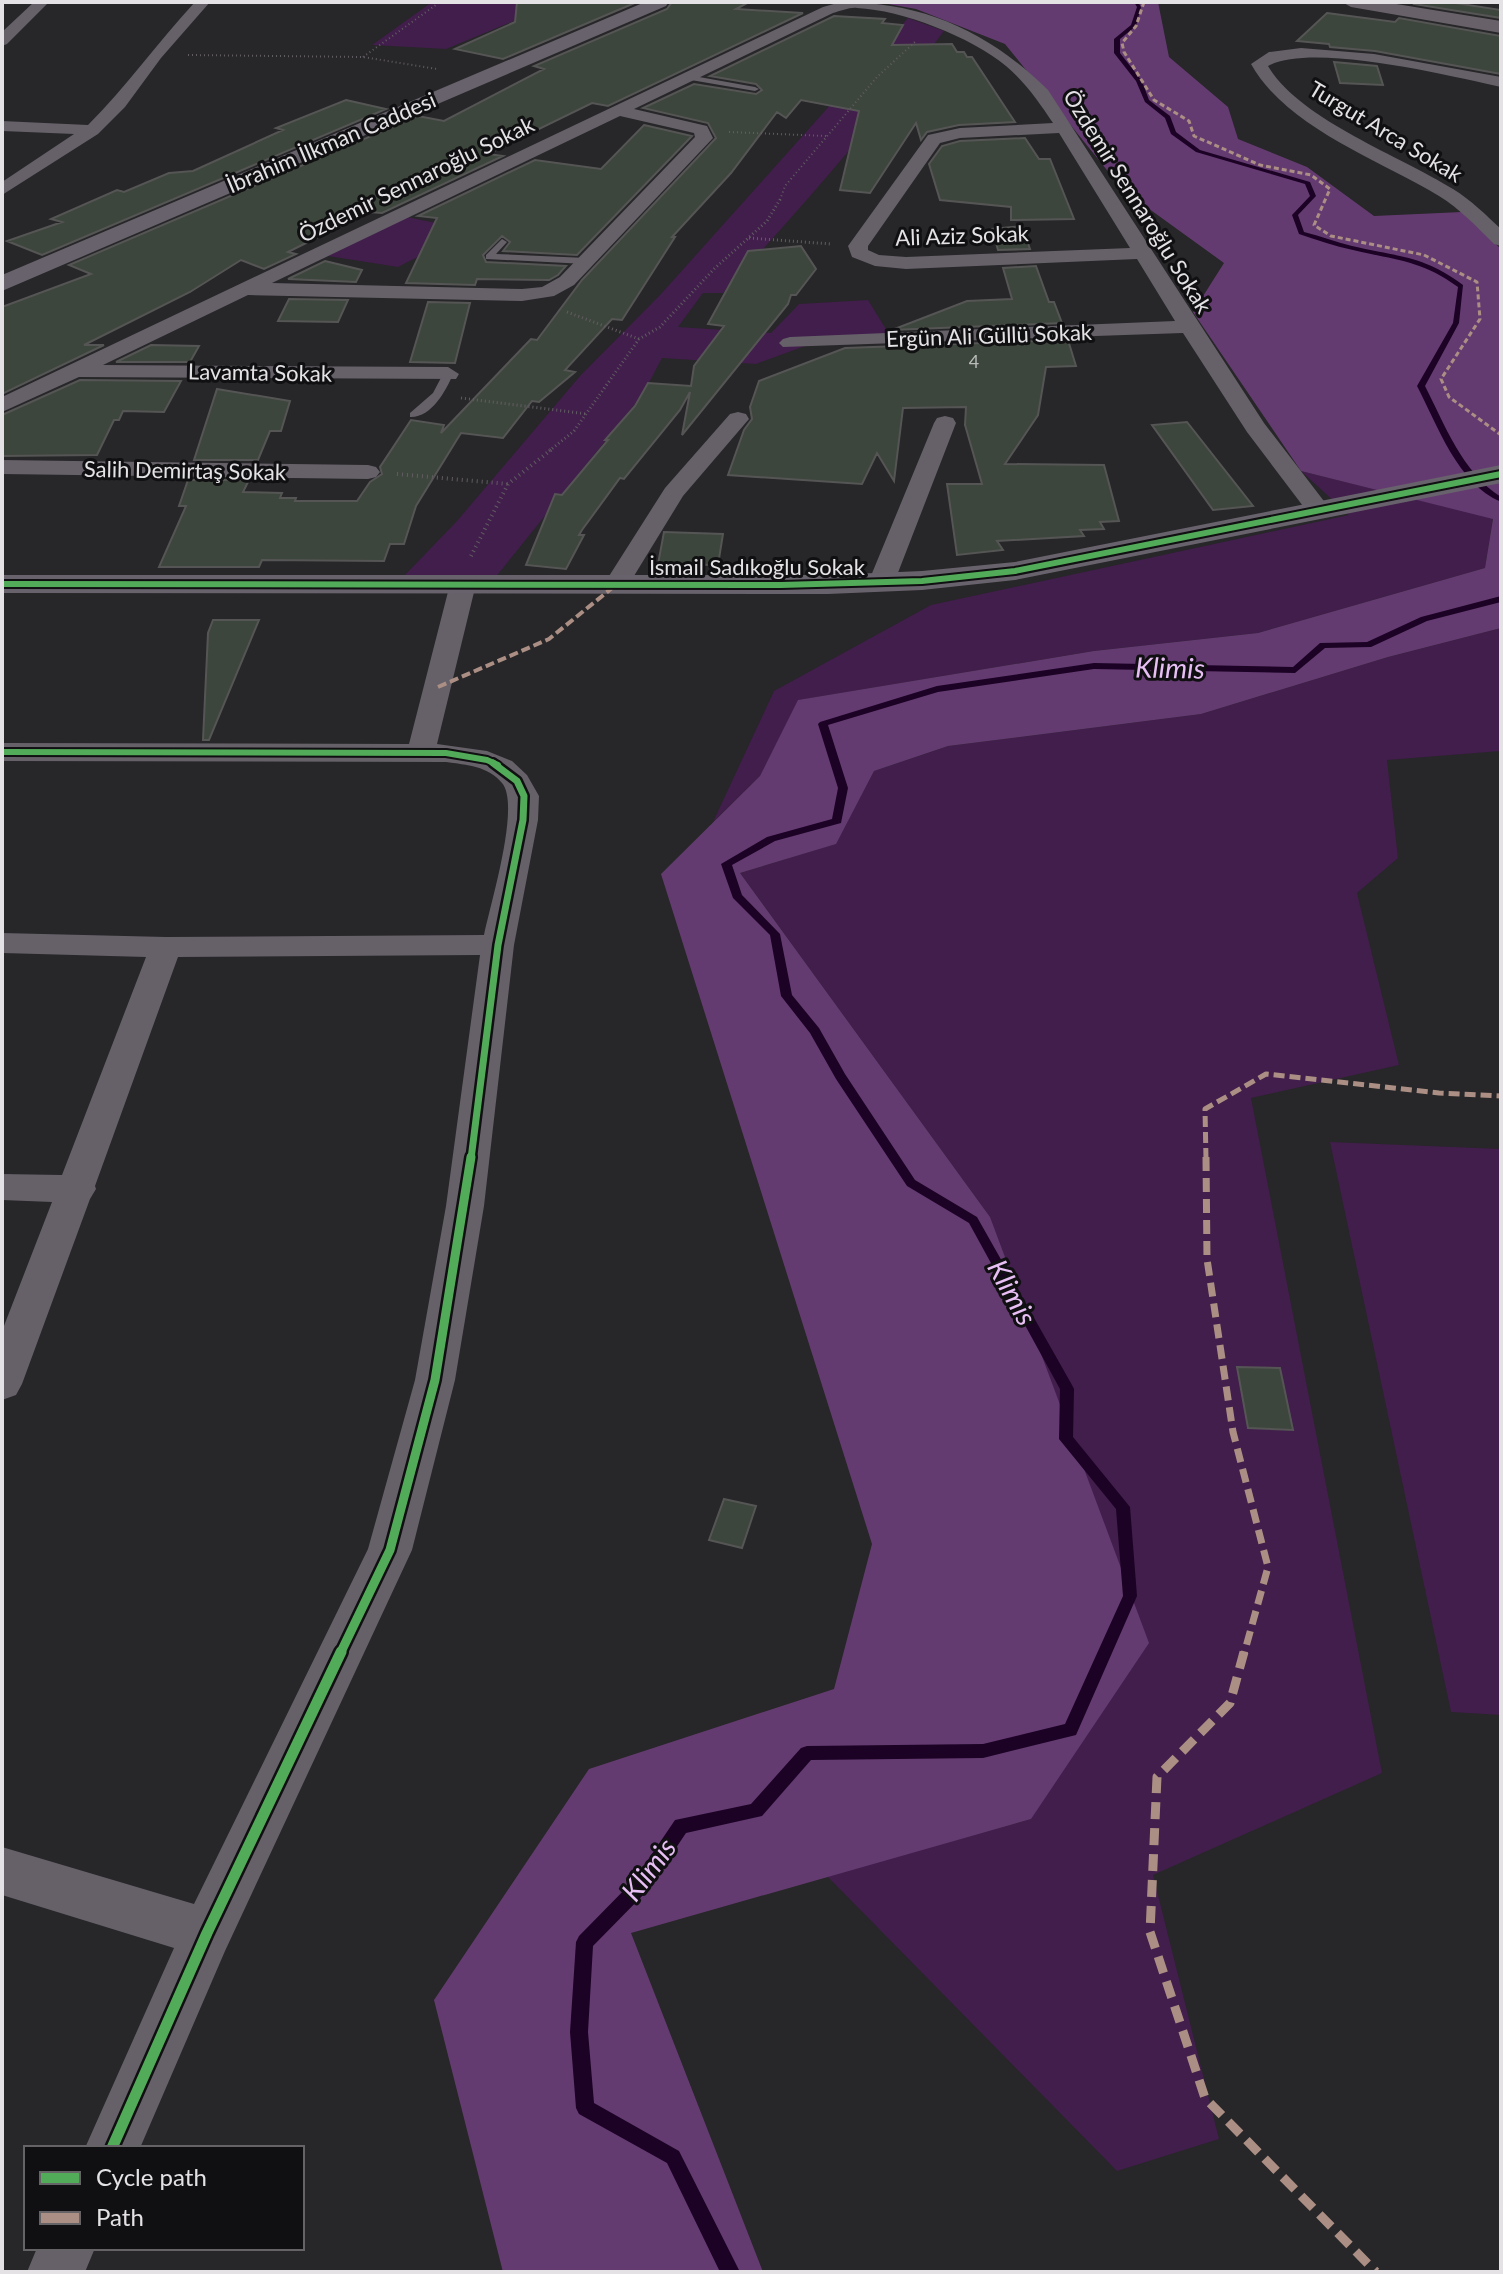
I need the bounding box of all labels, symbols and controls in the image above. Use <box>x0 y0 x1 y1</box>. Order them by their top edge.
street label: Turgut Arca Sokak <box>1304 75 1468 188</box>
street label: Özdemir Sennaroğlu Sokak <box>1058 84 1218 319</box>
street label: İbrahim İlkman Caddesi <box>222 86 440 198</box>
street label: Özdemir Sennaroğlu Sokak <box>294 110 539 248</box>
street label: Ali Aziz Sokak <box>895 219 1030 251</box>
street label: Ergün Ali Güllü Sokak <box>886 318 1093 352</box>
house number: 4 <box>969 350 979 372</box>
street label: Lavamta Sokak <box>188 357 333 387</box>
street label: Salih Demirtaş Sokak <box>84 455 287 485</box>
street label: İsmail Sadıkoğlu Sokak <box>649 553 866 580</box>
water label: Klimis <box>1135 649 1205 685</box>
water label: Klimis <box>981 1253 1045 1331</box>
water label: Klimis <box>613 1831 683 1907</box>
legend <box>24 2146 304 2250</box>
text: Cycle path <box>96 2162 207 2191</box>
text: Path <box>96 2202 144 2231</box>

